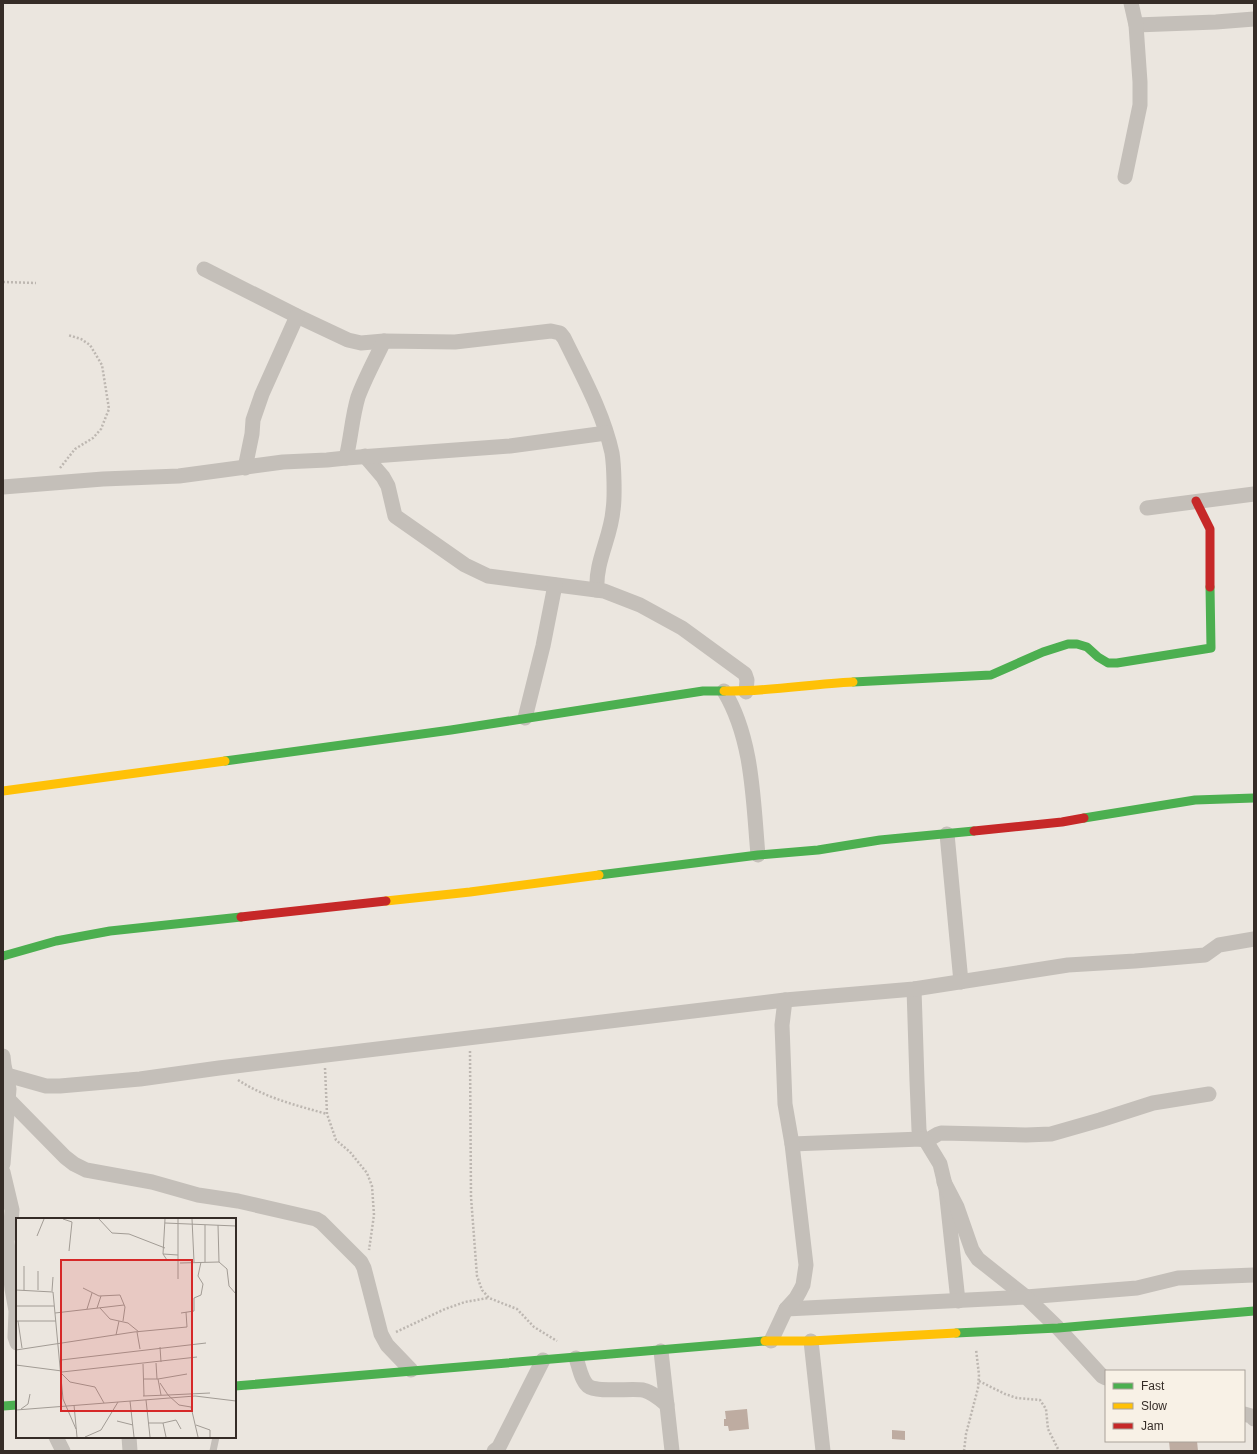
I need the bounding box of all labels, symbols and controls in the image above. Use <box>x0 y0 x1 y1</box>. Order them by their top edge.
inset map <box>16 1218 236 1438</box>
legend <box>1105 1370 1245 1442</box>
text: Fast <box>1141 1379 1165 1393</box>
text: Slow <box>1141 1399 1167 1413</box>
text: Jam <box>1141 1419 1164 1433</box>

